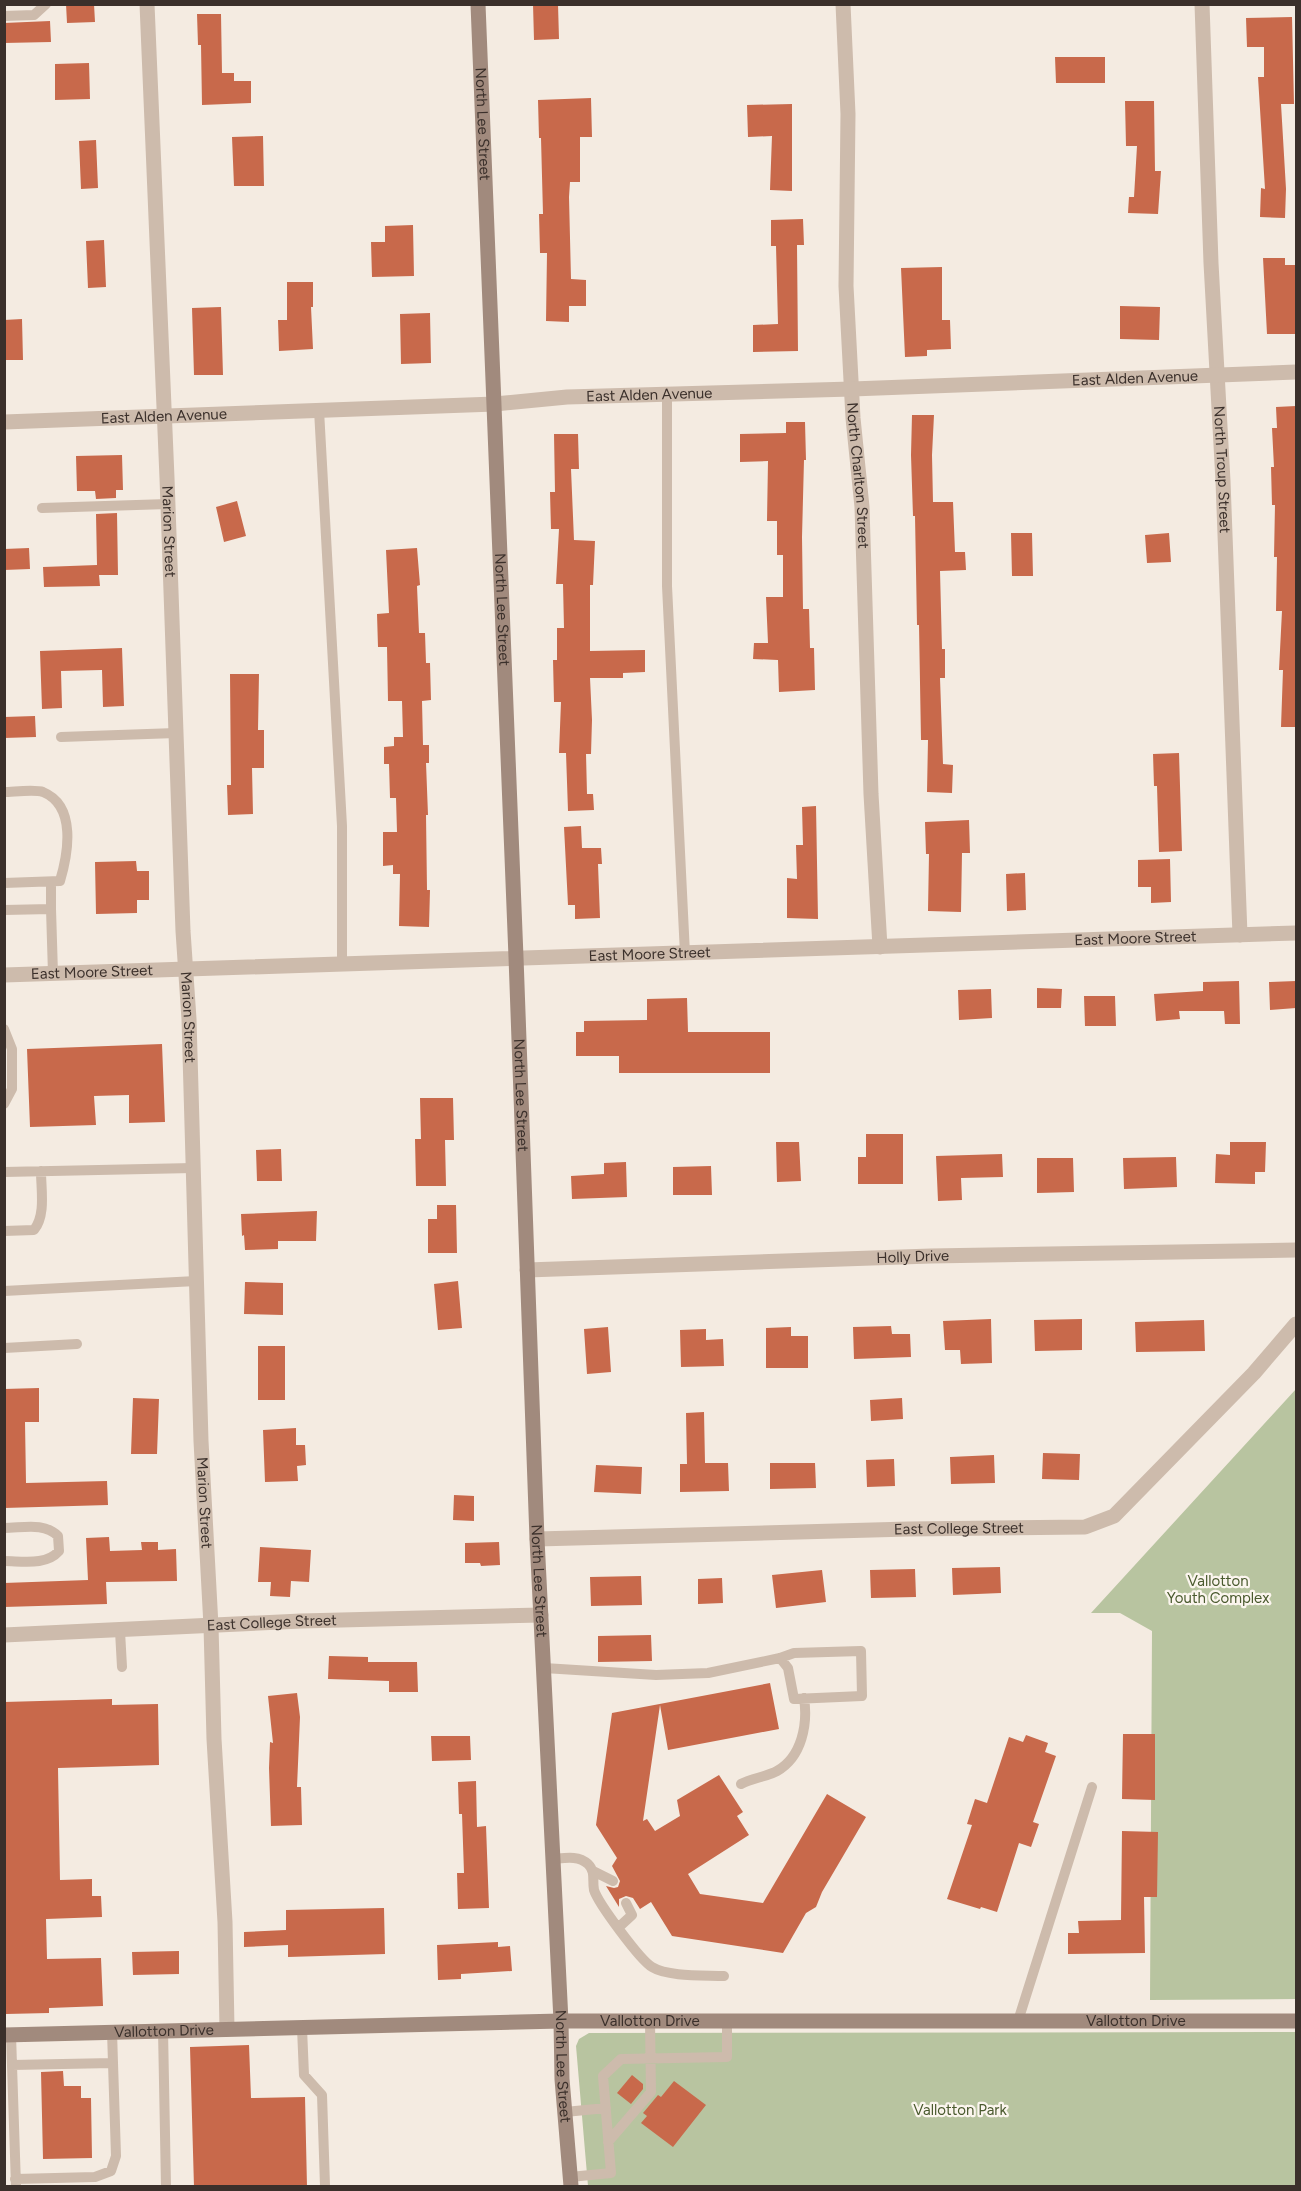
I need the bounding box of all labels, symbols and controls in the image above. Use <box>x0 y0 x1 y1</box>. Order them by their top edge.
street label: North Lee Street <box>472 67 494 181</box>
street label: East Alden Avenue <box>1072 367 1198 390</box>
street label: East Alden Avenue <box>586 384 713 405</box>
street label: North Charlton Street <box>843 402 872 549</box>
street label: East Alden Avenue <box>100 405 227 427</box>
street label: North Troup Street <box>1210 405 1234 534</box>
street label: Marion Street <box>158 485 180 578</box>
street label: North Lee Street <box>491 553 513 667</box>
street label: East Moore Street <box>1074 927 1197 949</box>
street label: East Moore Street <box>588 943 711 965</box>
street label: East Moore Street <box>31 961 154 983</box>
street label: Marion Street <box>177 971 199 1064</box>
street label: North Lee Street <box>510 1038 532 1152</box>
street label: Holly Drive <box>876 1247 949 1267</box>
street label: Marion Street <box>193 1457 216 1549</box>
street label: East College Street <box>894 1519 1024 1538</box>
street label: North Lee Street <box>527 1524 551 1638</box>
park label: Vallotton Youth Complex <box>1167 1572 1269 1607</box>
street label: East College Street <box>206 1611 337 1634</box>
street label: North Lee Street <box>551 2009 575 2124</box>
street label: Vallotton Drive <box>600 2012 700 2030</box>
street label: Vallotton Drive <box>1086 2012 1186 2030</box>
street label: Vallotton Drive <box>114 2021 214 2041</box>
park label: Vallotton Park <box>913 2101 1007 2119</box>

